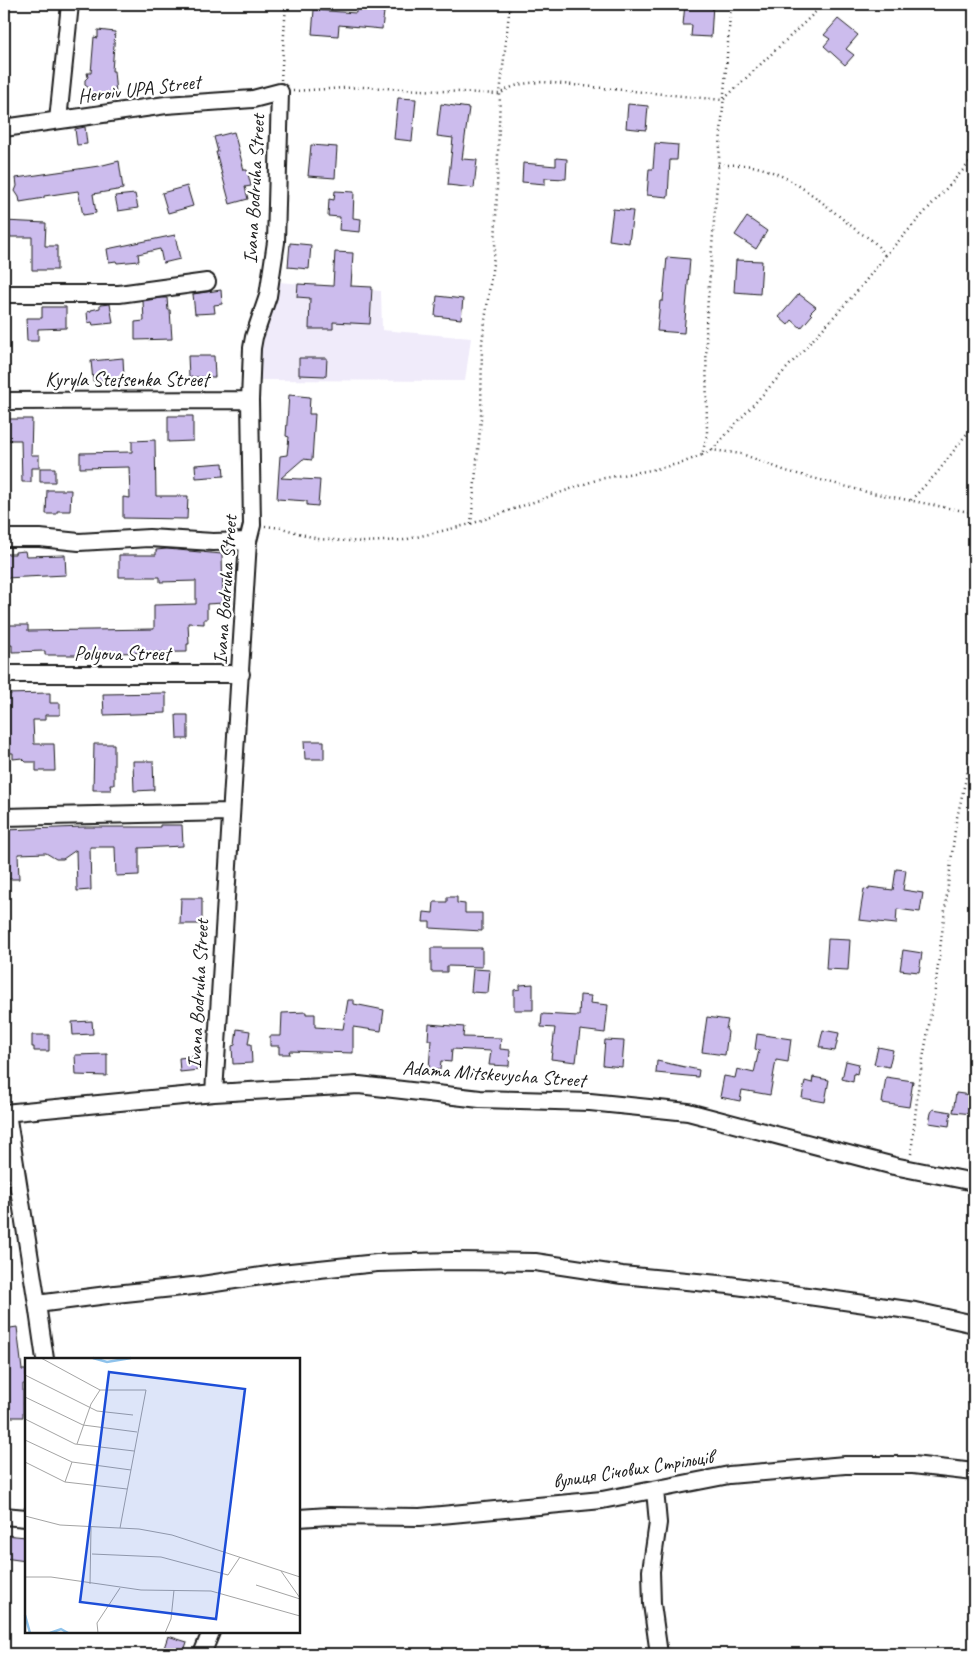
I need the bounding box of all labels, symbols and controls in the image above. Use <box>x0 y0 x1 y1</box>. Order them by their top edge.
street label: Heroiv UPA Street <box>76 69 205 109</box>
street label: Ivana Bodruha Street <box>238 111 271 264</box>
street label: Kyryla Stetsenka Street <box>45 367 212 392</box>
street label: Ivana Bodruha Street <box>207 512 243 666</box>
street label: Polyova Street <box>74 641 173 666</box>
street label: Ivana Bodruha Street <box>182 916 215 1069</box>
street label: Adama Mitskevycha Street <box>402 1055 590 1093</box>
inset map <box>25 1358 300 1633</box>
street label: вулиця Січових Стрільців <box>551 1443 720 1494</box>

